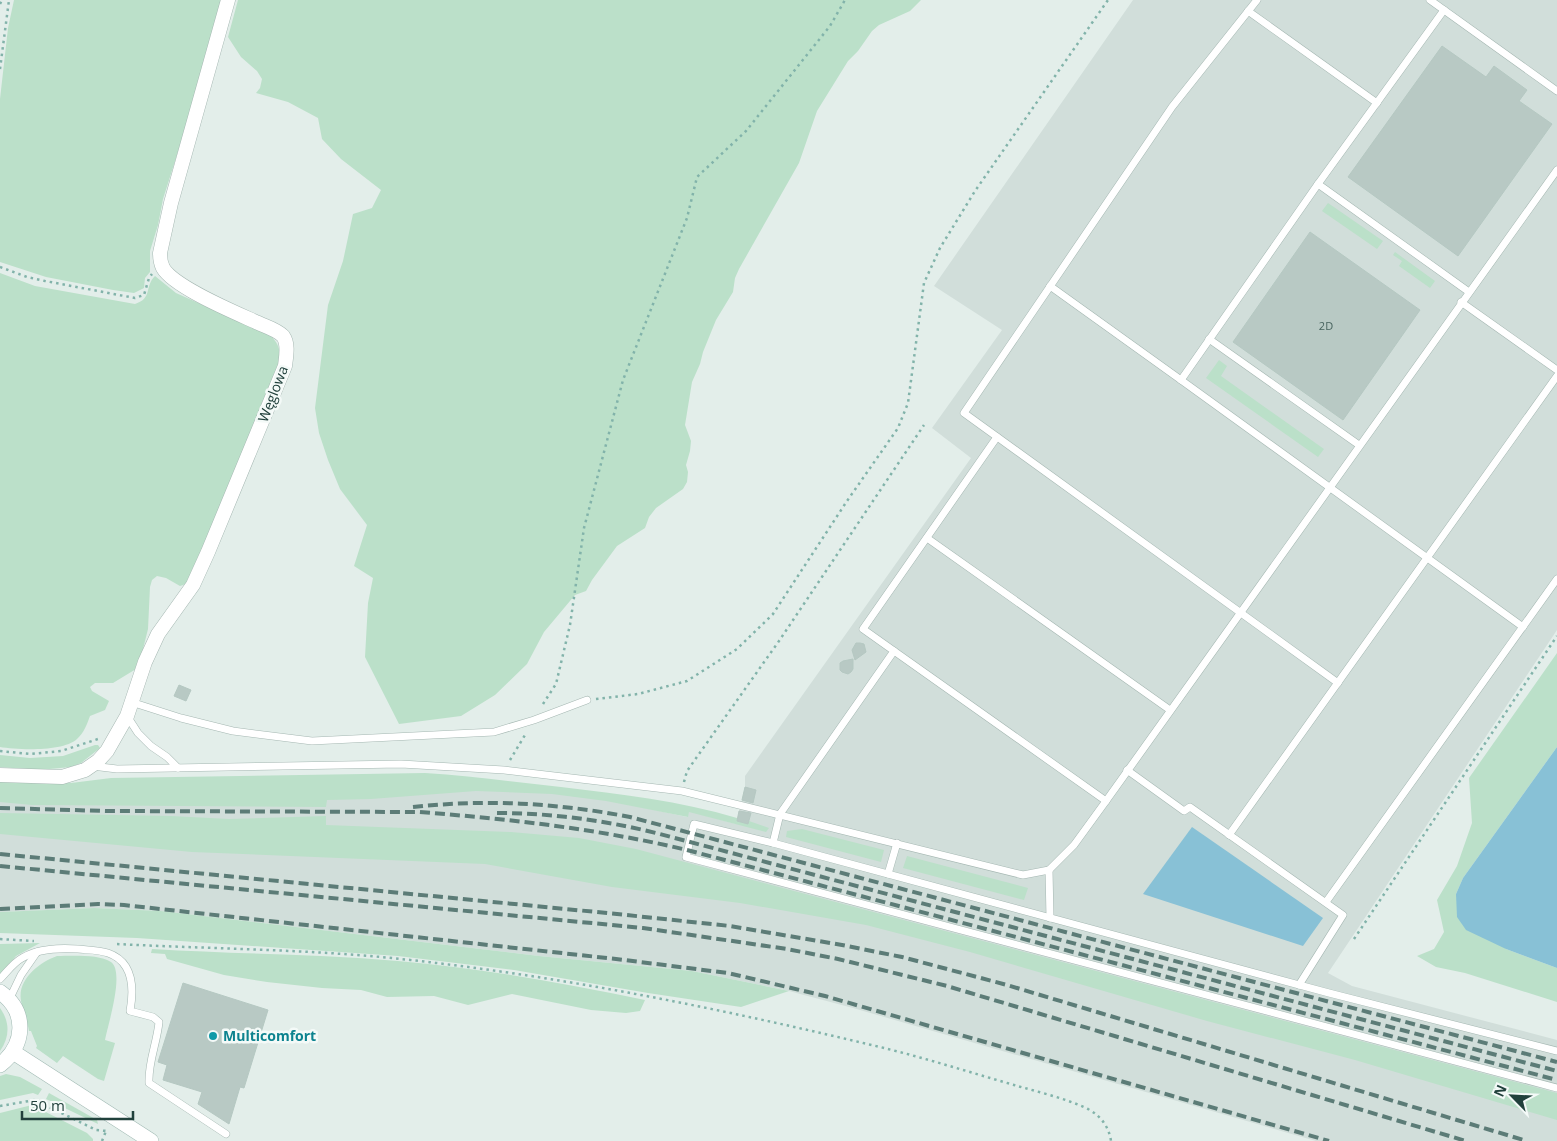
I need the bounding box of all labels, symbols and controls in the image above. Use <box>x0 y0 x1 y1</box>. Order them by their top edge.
house number: 2D <box>1319 318 1333 333</box>
street label: Węglowa <box>253 363 292 425</box>
place label: Multicomfort <box>223 1026 316 1045</box>
marker: Multicomfort <box>207 1030 219 1042</box>
north arrow <box>1487 1071 1537 1121</box>
text: N <box>1489 1081 1511 1100</box>
scale bar <box>22 1088 134 1120</box>
text: 50 m <box>30 1095 65 1115</box>

